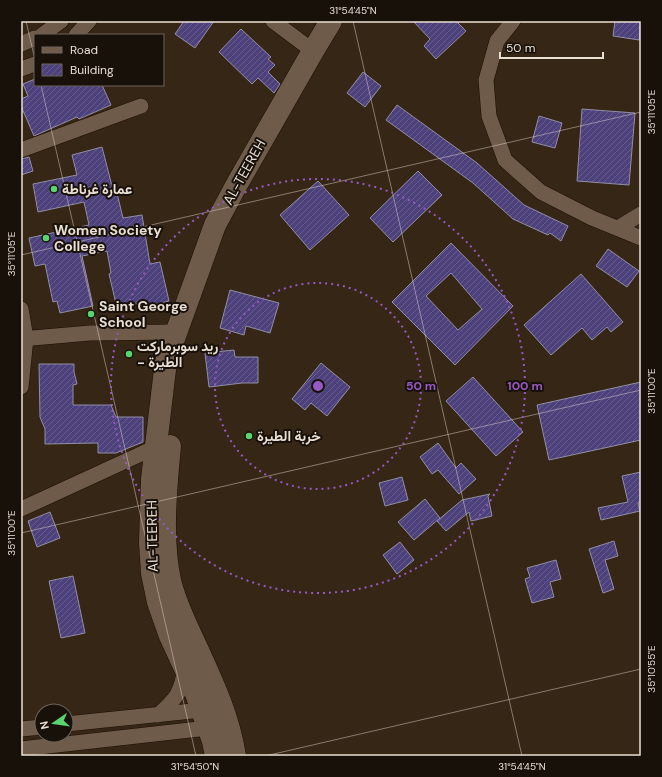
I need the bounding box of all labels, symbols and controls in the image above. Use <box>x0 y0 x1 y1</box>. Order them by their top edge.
text: 31°54'45"N <box>329 4 377 17</box>
legend <box>34 34 164 86</box>
scale bar <box>500 34 603 60</box>
text: 50 m <box>506 40 535 56</box>
text: Road <box>70 42 98 58</box>
text: Building <box>70 62 114 78</box>
text: 35°11'05"E <box>645 89 658 134</box>
street label: AL-TEEREH <box>219 136 269 208</box>
place label: عمارة غرناطة <box>62 180 132 198</box>
marker: عمارة غرناطة <box>49 184 59 194</box>
place label: Women Society College <box>54 221 162 255</box>
text: 35°11'05"E <box>5 231 18 276</box>
marker: Women Society College <box>41 233 51 243</box>
place label: Saint George School <box>99 297 187 331</box>
marker: Saint George School <box>86 309 96 319</box>
place label: ريد سوبرماركت - الطيرة <box>137 337 218 371</box>
marker: ريد سوبرماركت - الطيرة <box>124 349 134 359</box>
text: 35°11'00"E <box>645 368 658 414</box>
text: 50 m <box>406 378 436 394</box>
text: 100 m <box>507 378 543 394</box>
centre of rings <box>311 379 325 393</box>
place label: خربة الطيرة <box>257 427 321 445</box>
marker: خربة الطيرة <box>244 431 254 441</box>
street label: AL-TEEREH <box>142 500 162 572</box>
text: 35°11'00"E <box>5 510 18 556</box>
text: 35°10'55"E <box>645 645 658 693</box>
north arrow <box>34 703 74 743</box>
text: N <box>37 720 52 731</box>
text: 31°54'50"N <box>171 760 219 773</box>
text: 31°54'45"N <box>498 760 546 773</box>

